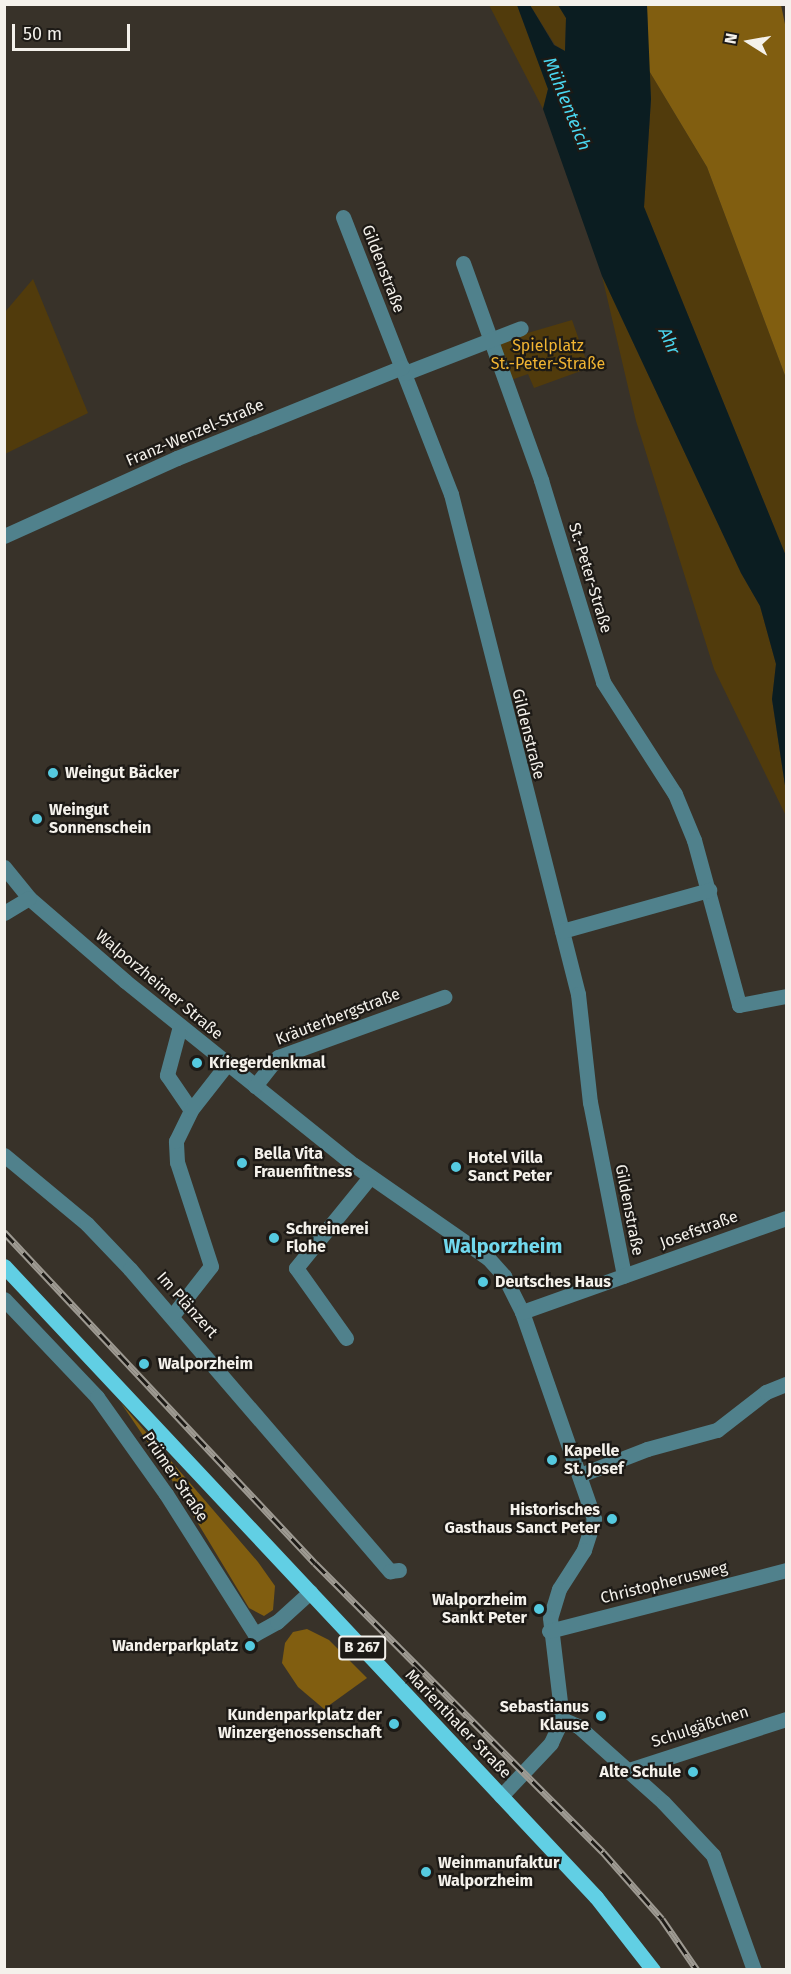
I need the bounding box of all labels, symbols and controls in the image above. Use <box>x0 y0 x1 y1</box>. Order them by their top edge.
scale bar <box>15 12 134 50</box>
north arrow <box>719 12 779 72</box>
text: 50 m <box>23 23 62 45</box>
text: N <box>721 31 741 45</box>
water label: Mühlenteich <box>538 54 596 154</box>
street label: Gildenstraße <box>357 222 409 316</box>
water label: Ahr <box>654 324 684 358</box>
park label: Spielplatz St.-Peter-Straße <box>491 336 605 374</box>
street label: Franz-Wenzel-Straße <box>123 395 267 471</box>
street label: St.-Peter-Straße <box>564 521 616 635</box>
street label: Gildenstraße <box>507 687 549 781</box>
place label: Weingut Bäcker <box>65 763 179 783</box>
marker: Weingut Bäcker <box>46 766 60 780</box>
place label: Weingut Sonnenschein <box>49 800 151 838</box>
marker: Weingut Sonnenschein <box>30 812 44 826</box>
street label: Walporzheimer Straße <box>91 926 227 1044</box>
street label: Kräuterbergstraße <box>273 984 403 1050</box>
place label: Kriegerdenkmal <box>209 1053 325 1073</box>
marker: Kriegerdenkmal <box>190 1056 204 1070</box>
place label: Bella Vita Frauenfitness <box>254 1144 352 1182</box>
place label: Hotel Villa Sanct Peter <box>468 1148 552 1186</box>
marker: Bella Vita Frauenfitness <box>235 1156 249 1170</box>
marker: Hotel Villa Sanct Peter <box>449 1160 463 1174</box>
street label: Gildenstraße <box>611 1163 647 1257</box>
street label: Josefstraße <box>657 1207 741 1253</box>
place label: Schreinerei Flohe <box>286 1219 369 1257</box>
marker: Schreinerei Flohe <box>267 1231 281 1245</box>
district label: Walporzheim <box>444 1234 562 1258</box>
street label: Im Plänzert <box>152 1268 222 1342</box>
place label: Deutsches Haus <box>495 1272 611 1292</box>
marker: Deutsches Haus <box>476 1275 490 1289</box>
place label: Walporzheim <box>158 1354 253 1374</box>
marker: Walporzheim <box>135 1355 153 1373</box>
street label: Prümer Straße <box>138 1428 212 1526</box>
place label: Kapelle St. Josef <box>564 1441 624 1479</box>
marker: Kapelle St. Josef <box>545 1453 559 1467</box>
place label: Historisches Gasthaus Sanct Peter <box>445 1500 600 1538</box>
marker: Historisches Gasthaus Sanct Peter <box>605 1512 619 1526</box>
street label: Christopherusweg <box>599 1558 729 1608</box>
place label: Walporzheim Sankt Peter <box>432 1590 527 1628</box>
marker: Walporzheim Sankt Peter <box>532 1602 546 1616</box>
place label: Wanderparkplatz <box>112 1636 238 1656</box>
road number: B 267 <box>338 1636 386 1660</box>
marker: Wanderparkplatz <box>243 1639 257 1653</box>
street label: Marienthaler Straße <box>401 1665 515 1783</box>
place label: Sebastianus Klause <box>500 1697 589 1735</box>
street label: Schulgäßchen <box>649 1702 751 1752</box>
place label: Kundenparkplatz der Winzergenossenschaft <box>218 1705 382 1743</box>
marker: Sebastianus Klause <box>594 1709 608 1723</box>
marker: Kundenparkplatz der Winzergenossenschaft <box>387 1717 401 1731</box>
place label: Alte Schule <box>600 1762 681 1782</box>
marker: Alte Schule <box>686 1765 700 1779</box>
place label: Weinmanufaktur Walporzheim <box>438 1853 559 1891</box>
marker: Weinmanufaktur Walporzheim <box>419 1865 433 1879</box>

